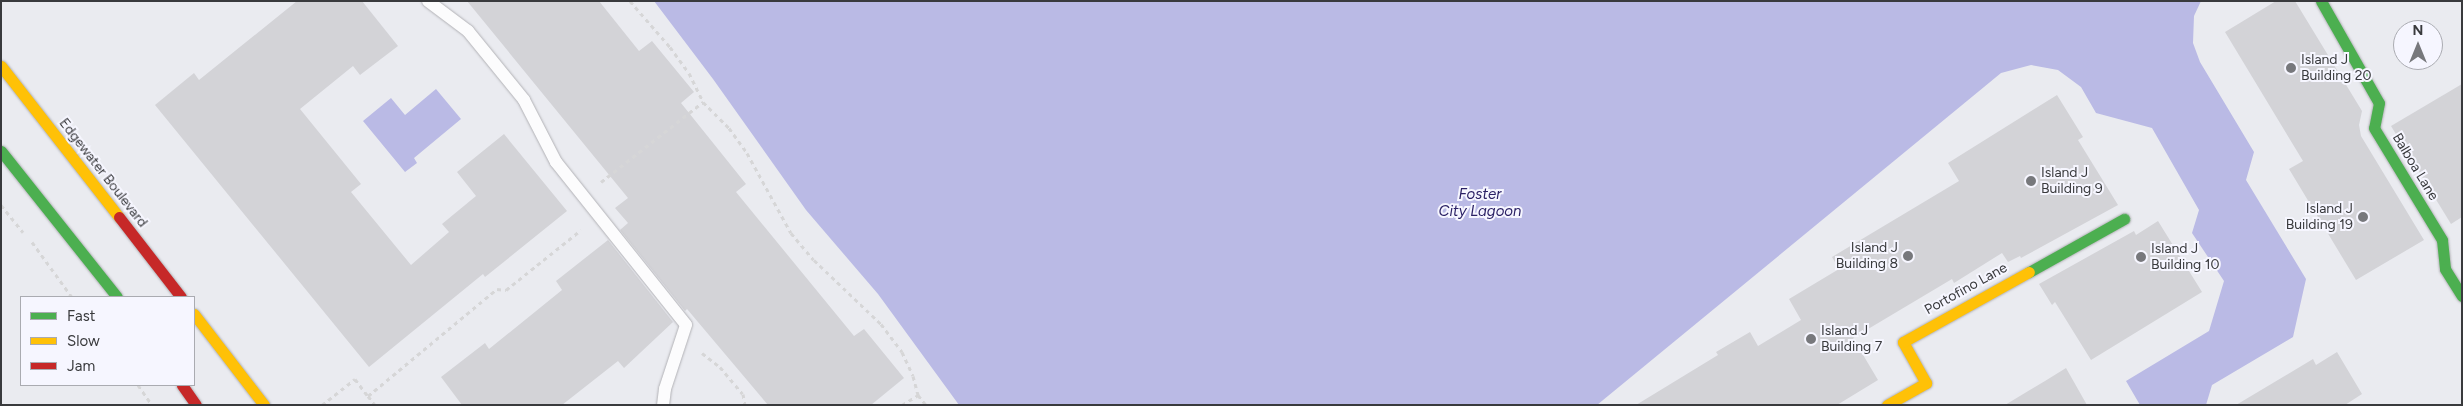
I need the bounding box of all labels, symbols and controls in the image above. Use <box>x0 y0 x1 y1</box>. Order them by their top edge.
north arrow <box>2393 20 2443 70</box>
text: N <box>2413 22 2423 39</box>
place label: Island J Building 20 <box>2301 52 2371 84</box>
marker: Island J Building 20 <box>2285 62 2297 74</box>
street label: Edgewater Boulevard <box>55 115 151 231</box>
street label: Balboa Lane <box>2388 130 2442 204</box>
place label: Island J Building 9 <box>2041 165 2103 198</box>
marker: Island J Building 9 <box>2025 175 2037 187</box>
water label: Foster City Lagoon <box>1439 185 1521 220</box>
place label: Island J Building 19 <box>2286 201 2353 233</box>
marker: Island J Building 19 <box>2357 211 2369 223</box>
place label: Island J Building 8 <box>1836 240 1898 272</box>
place label: Island J Building 10 <box>2151 241 2219 274</box>
marker: Island J Building 8 <box>1902 250 1914 262</box>
marker: Island J Building 10 <box>2135 251 2147 263</box>
street label: Portofino Lane <box>1922 259 2010 319</box>
legend <box>20 296 195 386</box>
text: Fast <box>67 307 95 325</box>
place label: Island J Building 7 <box>1821 323 1882 356</box>
text: Slow <box>67 332 100 350</box>
marker: Island J Building 7 <box>1805 333 1817 345</box>
text: Jam <box>67 357 95 375</box>

